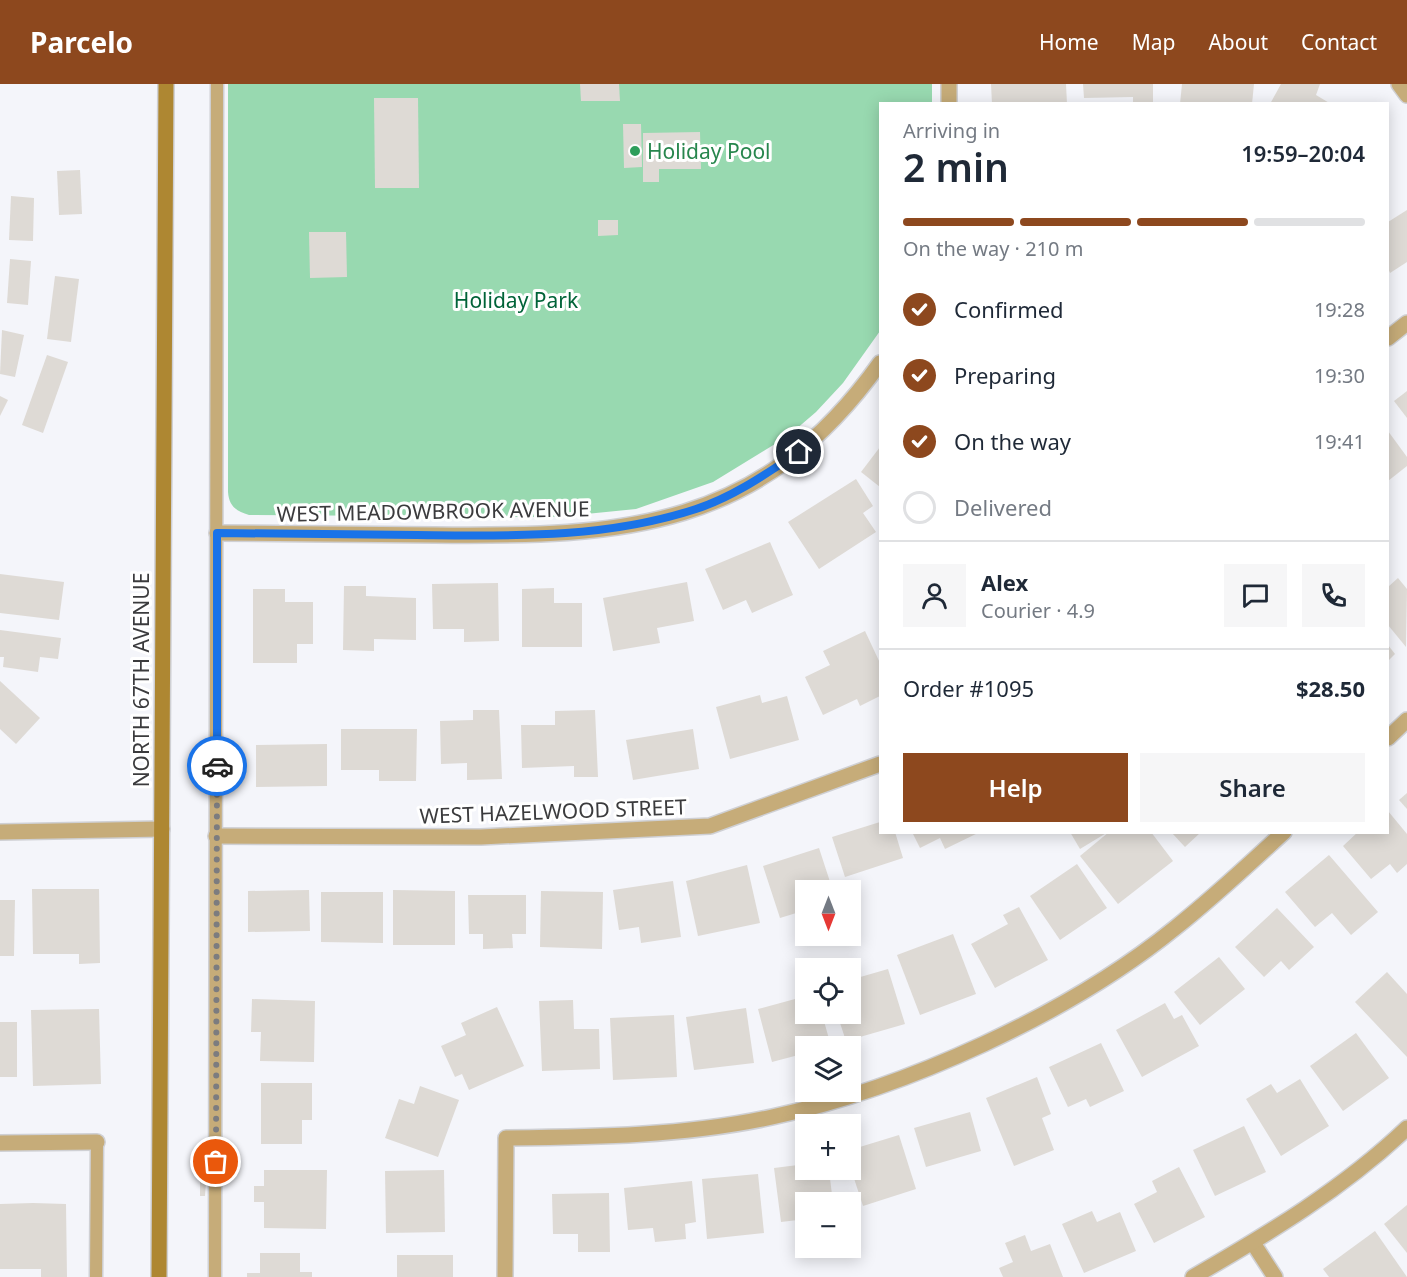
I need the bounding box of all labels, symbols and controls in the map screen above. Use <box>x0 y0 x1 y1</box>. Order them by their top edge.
text: Parcelo <box>30 23 133 61</box>
text: Home <box>1039 28 1099 56</box>
text: Map <box>1132 28 1175 56</box>
text: About <box>1208 28 1268 56</box>
text: Contact <box>1301 28 1377 56</box>
text: Arriving in <box>903 117 1000 144</box>
place label: Holiday Pool <box>647 137 771 165</box>
text: 19:59–20:04 <box>1241 138 1365 168</box>
text: 2 min <box>903 140 1009 193</box>
marker: Holiday Pool <box>628 144 642 158</box>
text: On the way · 210 m <box>903 235 1083 262</box>
park label: Holiday Park <box>454 286 579 314</box>
icon: check <box>903 293 936 326</box>
text: Confirmed <box>954 294 1064 324</box>
text: 19:28 <box>1314 296 1365 323</box>
icon: check <box>903 359 936 392</box>
text: Preparing <box>954 360 1056 390</box>
text: 19:30 <box>1314 362 1365 389</box>
icon: check <box>903 425 936 458</box>
pin <box>773 426 824 477</box>
text: On the way <box>954 426 1071 456</box>
text: 19:41 <box>1314 428 1365 455</box>
icon: home <box>782 435 815 468</box>
text: Delivered <box>954 492 1052 522</box>
street label: WEST MEADOWBROOK AVENUE <box>276 494 590 528</box>
button: person <box>903 564 966 627</box>
button: chat <box>1224 564 1287 627</box>
button: phone <box>1302 564 1365 627</box>
text: Alex <box>981 567 1028 597</box>
street label: NORTH 67TH AVENUE <box>127 573 155 787</box>
text: Courier · 4.9 <box>981 597 1095 624</box>
text: Order #1095 <box>903 673 1034 703</box>
text: $28.50 <box>1296 673 1365 703</box>
courier <box>187 736 247 796</box>
icon: car <box>201 750 234 783</box>
button: Help <box>903 753 1128 822</box>
button: Share <box>1140 753 1365 822</box>
street label: WEST HAZELWOOD STREET <box>419 792 687 830</box>
north arrow <box>795 880 861 946</box>
map controls <box>795 880 861 1258</box>
button: locate <box>795 958 861 1024</box>
button: layers <box>795 1036 861 1102</box>
button: + <box>795 1114 861 1180</box>
pin <box>190 1136 241 1187</box>
icon: bag <box>199 1145 232 1178</box>
button: − <box>795 1192 861 1258</box>

